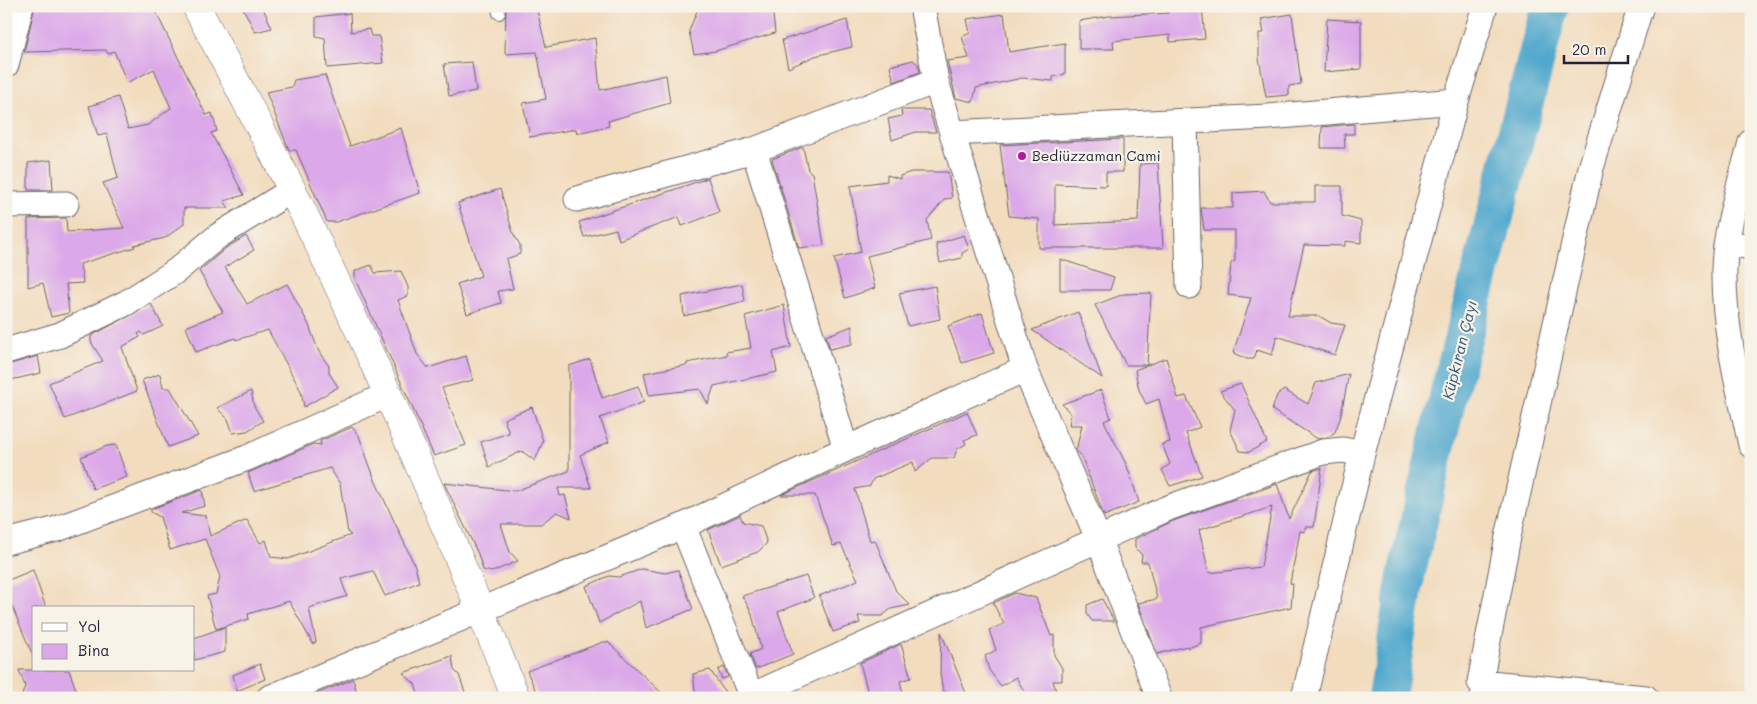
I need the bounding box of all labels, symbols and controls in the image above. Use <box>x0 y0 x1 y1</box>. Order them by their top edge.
scale bar <box>1564 32 1628 64</box>
text: 20 m <box>1572 39 1606 59</box>
place label: Bediüzzaman Cami <box>1032 146 1161 165</box>
marker: Bediüzzaman Cami <box>1016 150 1028 162</box>
water label: Küpkıran Çayı <box>1437 298 1481 402</box>
legend <box>32 606 195 672</box>
text: Yol <box>78 616 101 636</box>
text: Bina <box>78 640 110 660</box>

